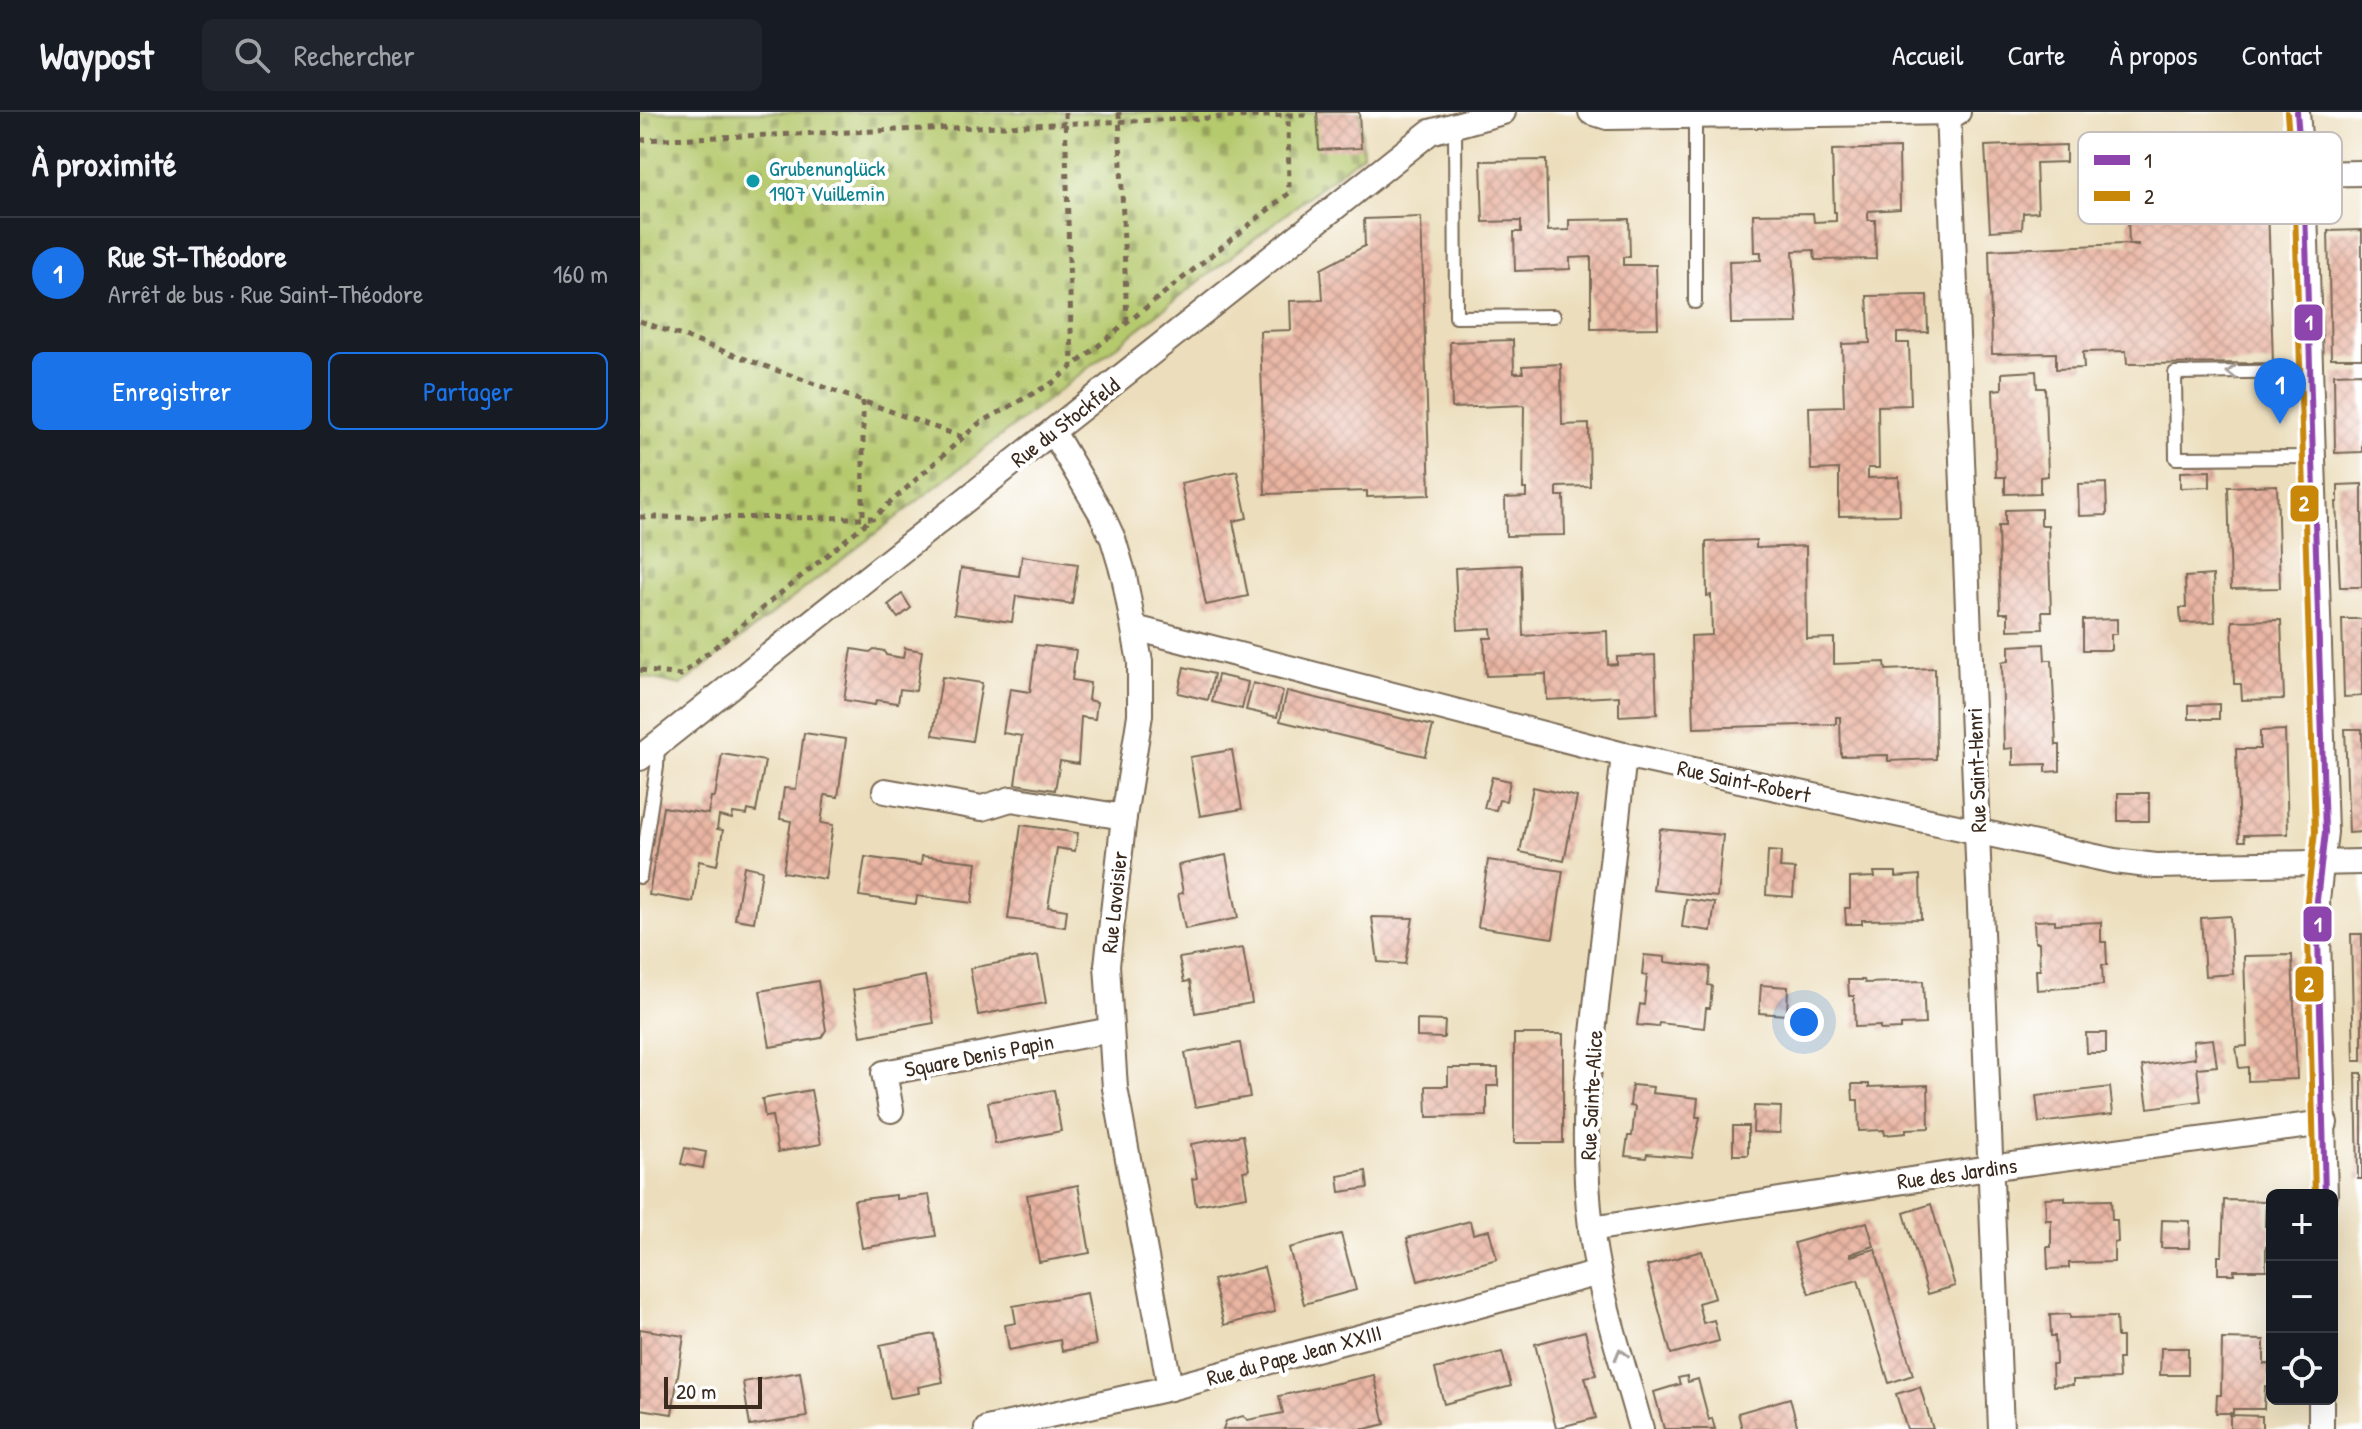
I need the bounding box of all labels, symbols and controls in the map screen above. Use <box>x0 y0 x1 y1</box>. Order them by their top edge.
search box <box>202 19 762 91</box>
text: Waypost <box>40 29 154 81</box>
icon: search <box>230 33 274 77</box>
text: Rechercher <box>294 35 415 75</box>
text: Accueil <box>1892 36 1964 74</box>
text: Carte <box>2008 36 2065 74</box>
text: À propos <box>2109 36 2198 74</box>
text: Contact <box>2242 36 2322 74</box>
legend <box>2078 132 2342 224</box>
text: À proximité <box>32 141 177 187</box>
text: 1 <box>2144 145 2152 175</box>
place label: Grubenunglück 1907 Vuillemin <box>769 153 885 208</box>
marker: Grubenunglück 1907 Vuillemin <box>744 172 762 190</box>
text: 2 <box>2144 181 2155 211</box>
text: Rue St-Théodore <box>108 236 287 276</box>
text: 1 <box>53 256 63 291</box>
text: 160 m <box>553 256 608 291</box>
text: Arrêt de bus · Rue Saint-Théodore <box>108 276 423 311</box>
line badge: 1 <box>2293 303 2324 342</box>
text: 1 <box>2305 307 2313 337</box>
button: Enregistrer <box>32 352 312 430</box>
button: Partager <box>328 352 608 430</box>
pin: 1 <box>2254 358 2306 424</box>
one-way arrow <box>2225 363 2238 381</box>
street label: Rue du Stockfeld <box>1004 370 1126 474</box>
line badge: 2 <box>2289 484 2320 523</box>
text: 2 <box>2299 488 2310 518</box>
street label: Rue Saint-Henri <box>1959 707 1993 833</box>
street label: Rue Saint-Robert <box>1675 752 1814 810</box>
street label: Rue Lavoisier <box>1094 849 1134 955</box>
line badge: 1 <box>2302 905 2333 943</box>
text: 1 <box>2314 909 2322 939</box>
line badge: 2 <box>2294 965 2325 1003</box>
text: 2 <box>2304 969 2315 999</box>
your location <box>1784 1002 1824 1042</box>
street label: Square Denis Papin <box>902 1026 1056 1084</box>
street label: Rue Sainte-Alice <box>1573 1029 1609 1161</box>
street label: Rue des Jardins <box>1895 1150 2019 1196</box>
map controls <box>2266 1189 2338 1405</box>
button: + <box>2266 1189 2338 1261</box>
button: − <box>2266 1261 2338 1333</box>
street label: Rue du Pape Jean XXIII <box>1203 1317 1385 1393</box>
button: locate <box>2266 1333 2338 1405</box>
one-way arrow <box>1614 1347 1630 1361</box>
scale bar <box>664 1373 762 1409</box>
text: 20 m <box>676 1376 716 1406</box>

